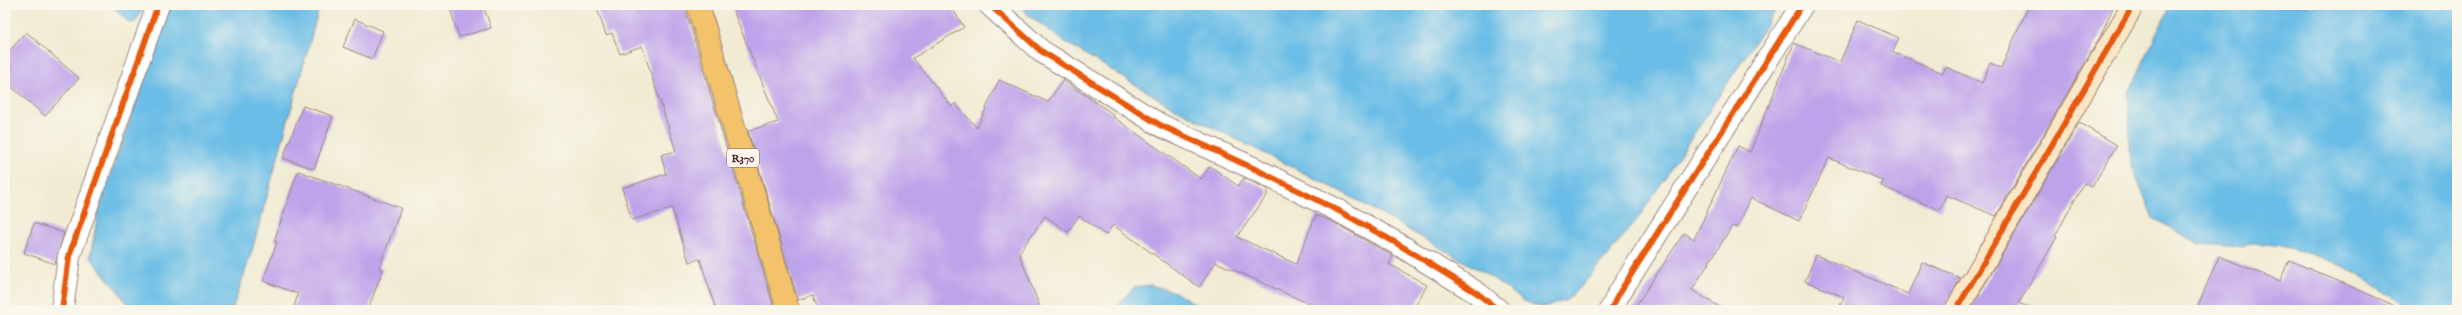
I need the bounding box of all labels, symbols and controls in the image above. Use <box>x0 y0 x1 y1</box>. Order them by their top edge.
road number: R370 <box>727 149 759 167</box>

